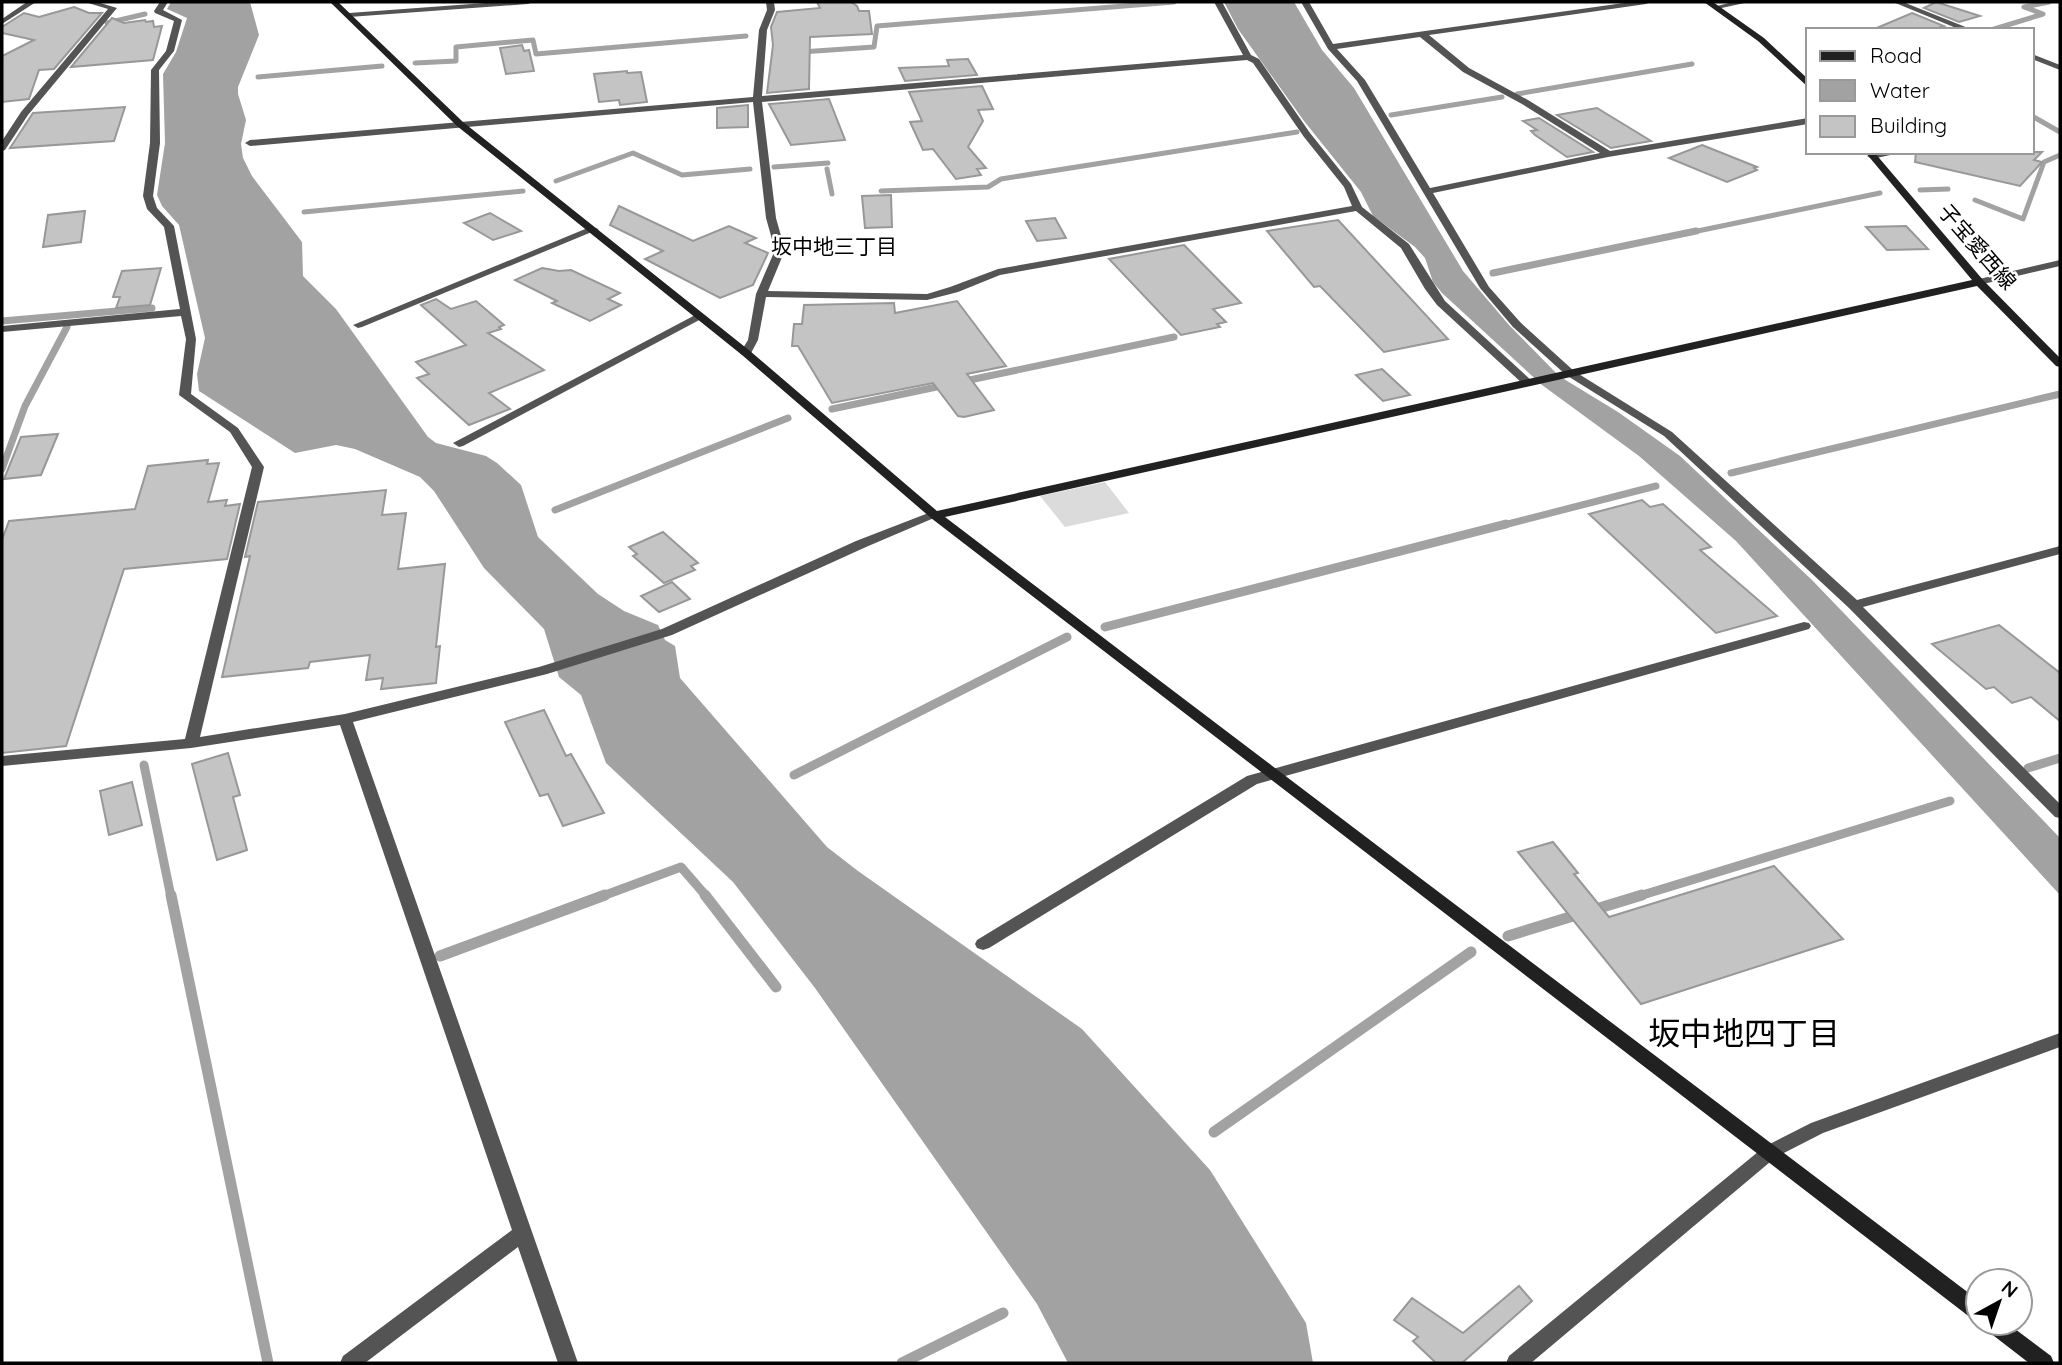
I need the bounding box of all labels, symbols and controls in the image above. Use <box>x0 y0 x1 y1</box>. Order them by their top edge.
legend <box>1806 28 2034 154</box>
text: Road <box>1870 42 1922 68</box>
text: Water <box>1870 77 1930 103</box>
text: Building <box>1870 112 1947 138</box>
street label: 子宝愛西線 <box>1934 198 2022 294</box>
district label: 坂中地三丁目 <box>771 233 897 259</box>
district label: 坂中地四丁目 <box>1648 1013 1840 1053</box>
north arrow <box>1964 1267 2034 1337</box>
text: N <box>1997 1275 2023 1303</box>

